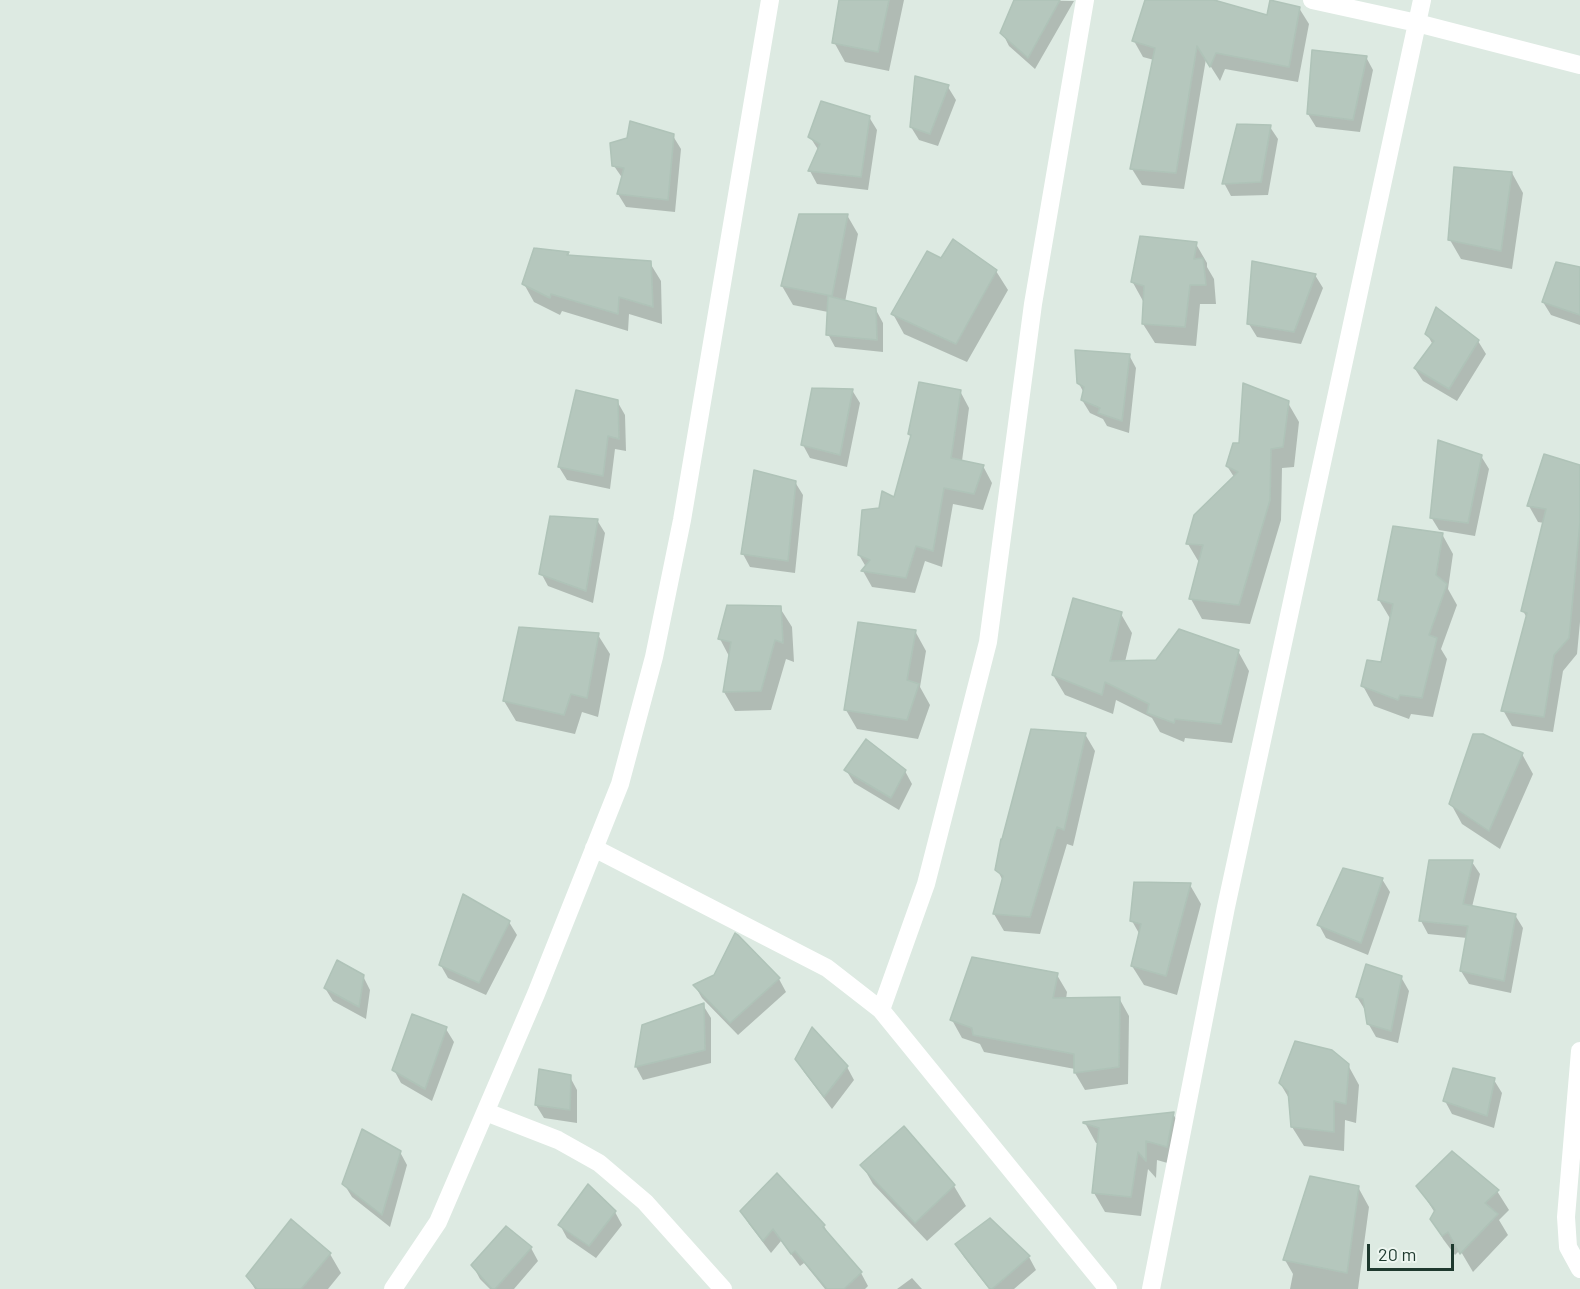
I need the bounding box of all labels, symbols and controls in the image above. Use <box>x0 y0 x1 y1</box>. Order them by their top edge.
scale bar <box>1370 1232 1457 1270</box>
text: 20 m <box>1378 1243 1416 1265</box>

